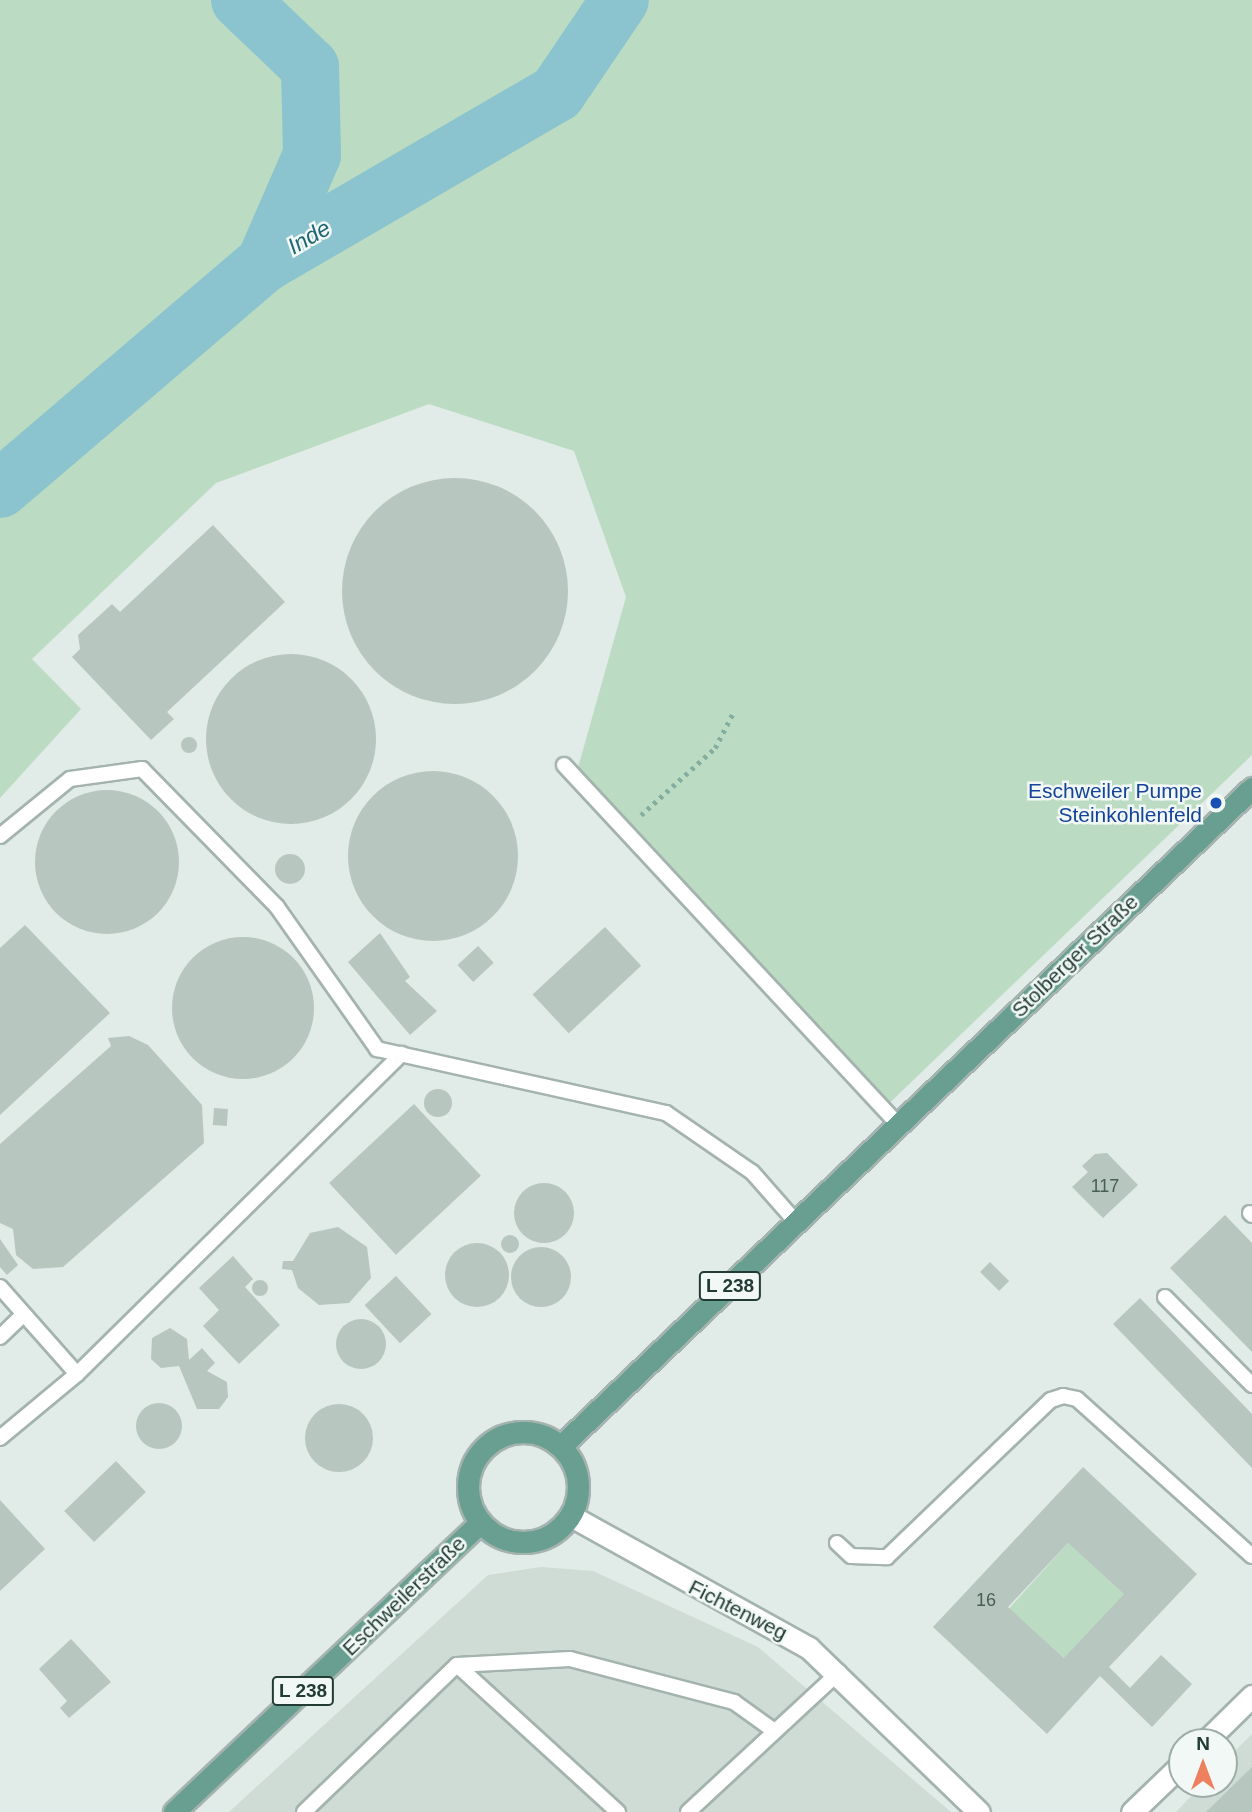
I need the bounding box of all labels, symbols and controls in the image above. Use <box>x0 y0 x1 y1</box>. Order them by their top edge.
water label: Inde <box>283 214 335 260</box>
place label: Eschweiler Pumpe Steinkohlenfeld <box>1028 778 1202 828</box>
marker: Eschweiler Pumpe Steinkohlenfeld <box>1208 795 1224 811</box>
street label: Stolberger Straße <box>1007 889 1143 1023</box>
house number: 117 <box>1091 1175 1119 1197</box>
road number: L 238 <box>698 1270 762 1302</box>
street label: Eschweilerstraße <box>337 1531 471 1661</box>
street label: Fichtenweg <box>684 1574 792 1646</box>
house number: 16 <box>976 1589 996 1611</box>
road number: L 238 <box>272 1676 334 1707</box>
north arrow <box>1168 1728 1238 1798</box>
text: N <box>1196 1733 1210 1754</box>

